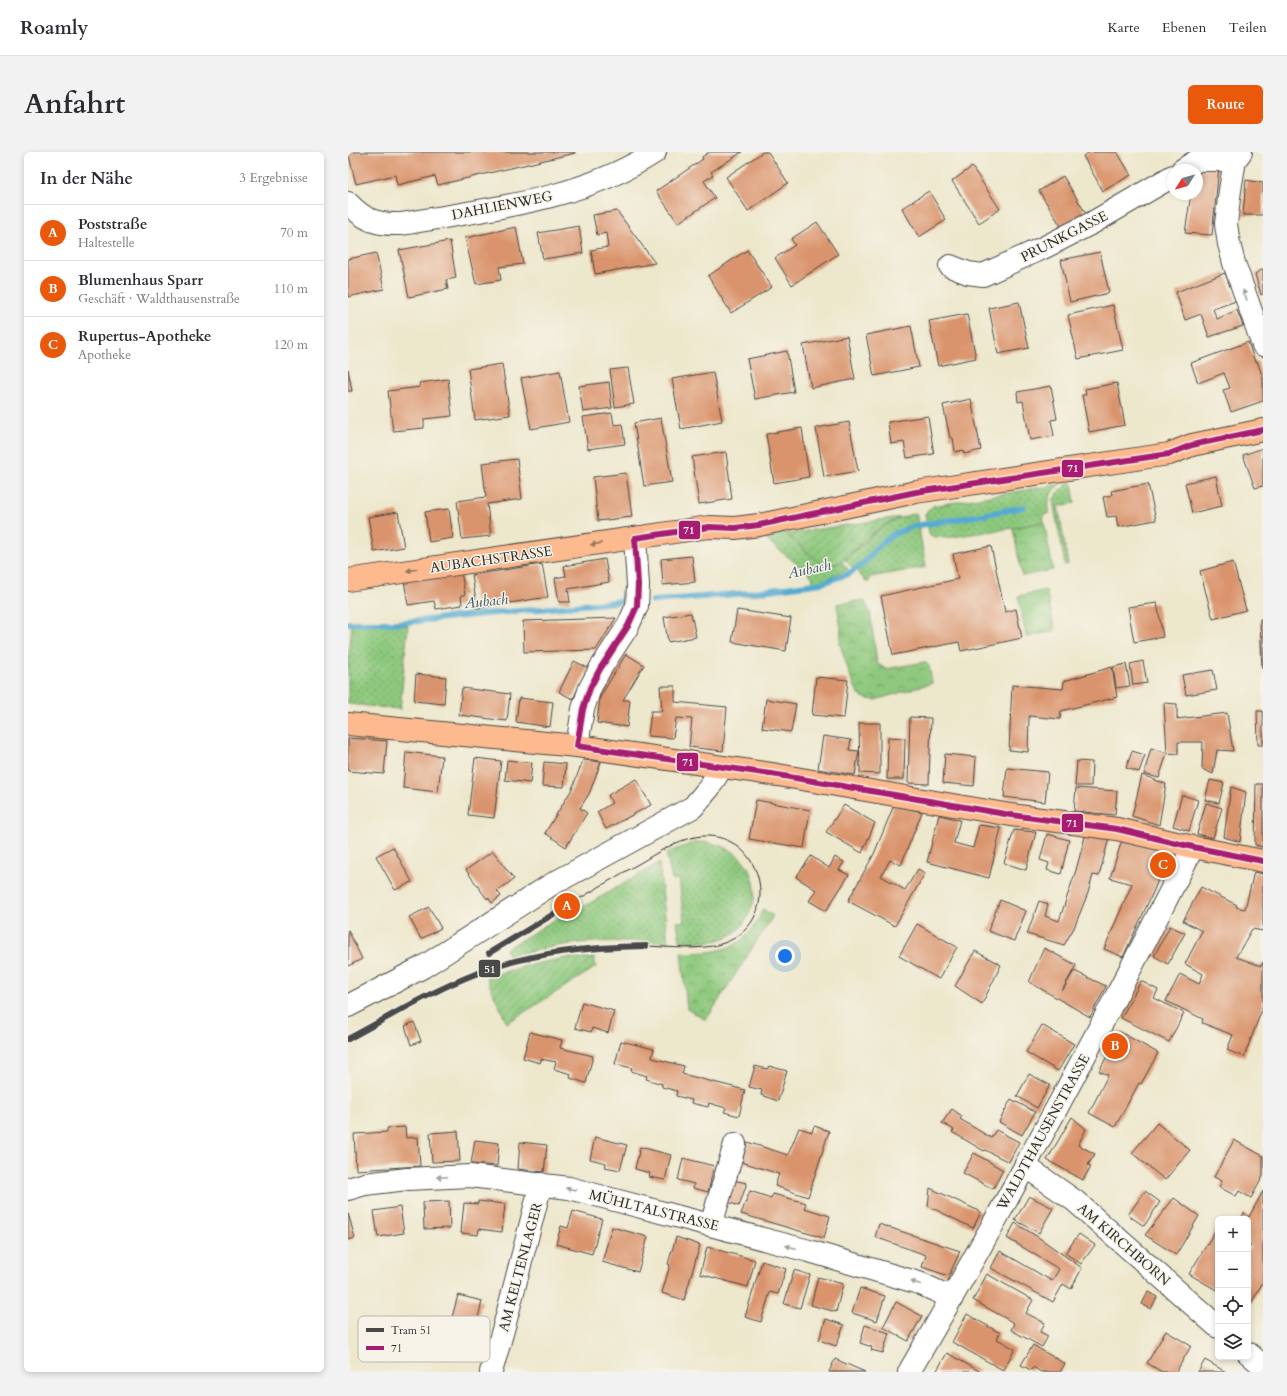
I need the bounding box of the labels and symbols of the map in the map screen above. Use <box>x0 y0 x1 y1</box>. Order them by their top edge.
north arrow <box>1167 164 1203 200</box>
street label: DAHLIENWEG <box>450 186 554 225</box>
street label: PRUNKGASSE <box>1017 206 1111 267</box>
one-way arrow <box>1242 288 1248 300</box>
line badge: 71 <box>1061 459 1084 478</box>
text: 71 <box>1067 461 1079 476</box>
line badge: 71 <box>678 520 701 540</box>
text: 71 <box>683 523 695 538</box>
street label: AUBACHSTRASSE <box>429 541 554 577</box>
one-way arrow <box>590 541 602 547</box>
water label: Aubach <box>785 554 833 584</box>
one-way arrow <box>406 567 418 573</box>
water label: Aubach <box>462 589 510 613</box>
line badge: 71 <box>676 752 699 772</box>
text: 71 <box>682 755 694 770</box>
line badge: 71 <box>1061 813 1084 833</box>
text: 71 <box>1066 816 1078 831</box>
pin: C <box>1150 850 1176 880</box>
pin: A <box>554 891 580 921</box>
your location <box>775 946 795 966</box>
line badge: 51 <box>478 959 501 978</box>
text: 51 <box>484 962 496 977</box>
pin: B <box>1102 1031 1128 1061</box>
street label: WALDTHAUSENSTRASSE <box>992 1050 1095 1215</box>
one-way arrow <box>435 1174 448 1180</box>
street label: MÜHLTALSTRASSE <box>587 1185 721 1236</box>
one-way arrow <box>564 1186 577 1192</box>
street label: AM KIRCHBORN <box>1073 1199 1174 1290</box>
street label: AM KELTENLAGER <box>494 1200 547 1334</box>
one-way arrow <box>785 1243 798 1249</box>
one-way arrow <box>910 1279 922 1285</box>
legend <box>358 1316 490 1362</box>
text: Tram 51 <box>391 1323 431 1338</box>
text: 71 <box>391 1341 402 1356</box>

